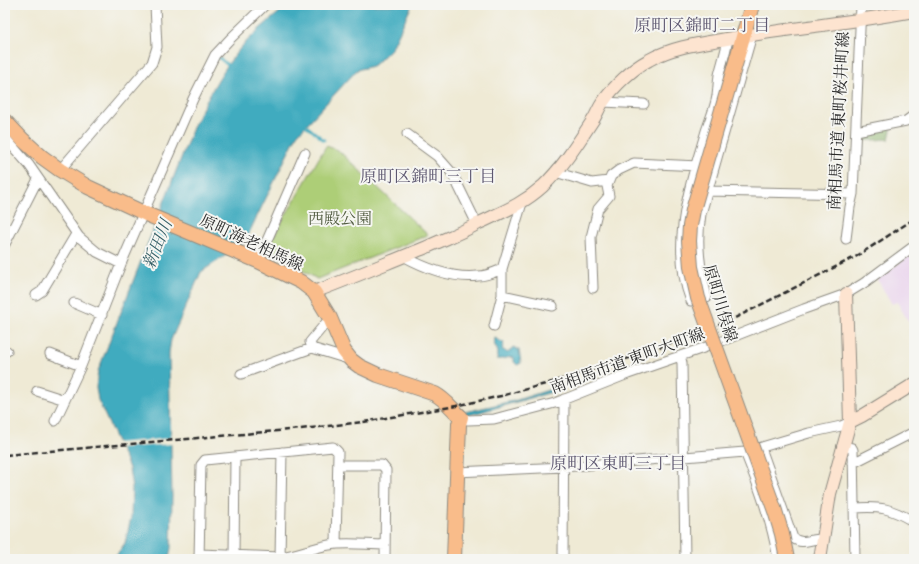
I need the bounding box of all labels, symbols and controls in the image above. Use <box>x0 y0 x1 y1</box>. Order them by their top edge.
district label: 原町区錦町二丁目 <box>634 14 770 37</box>
street label: 南相馬市道 東町桜井町線 <box>823 31 855 211</box>
district label: 原町区錦町三丁目 <box>360 165 496 188</box>
park label: 西殿公園 <box>308 208 372 230</box>
street label: 原町海老相馬線 <box>196 209 307 277</box>
water label: 新田川 <box>137 214 178 272</box>
street label: 原町川俣線 <box>698 262 742 345</box>
street label: 南相馬市道 東町大町線 <box>547 323 708 399</box>
district label: 原町区東町三丁目 <box>550 452 686 475</box>

